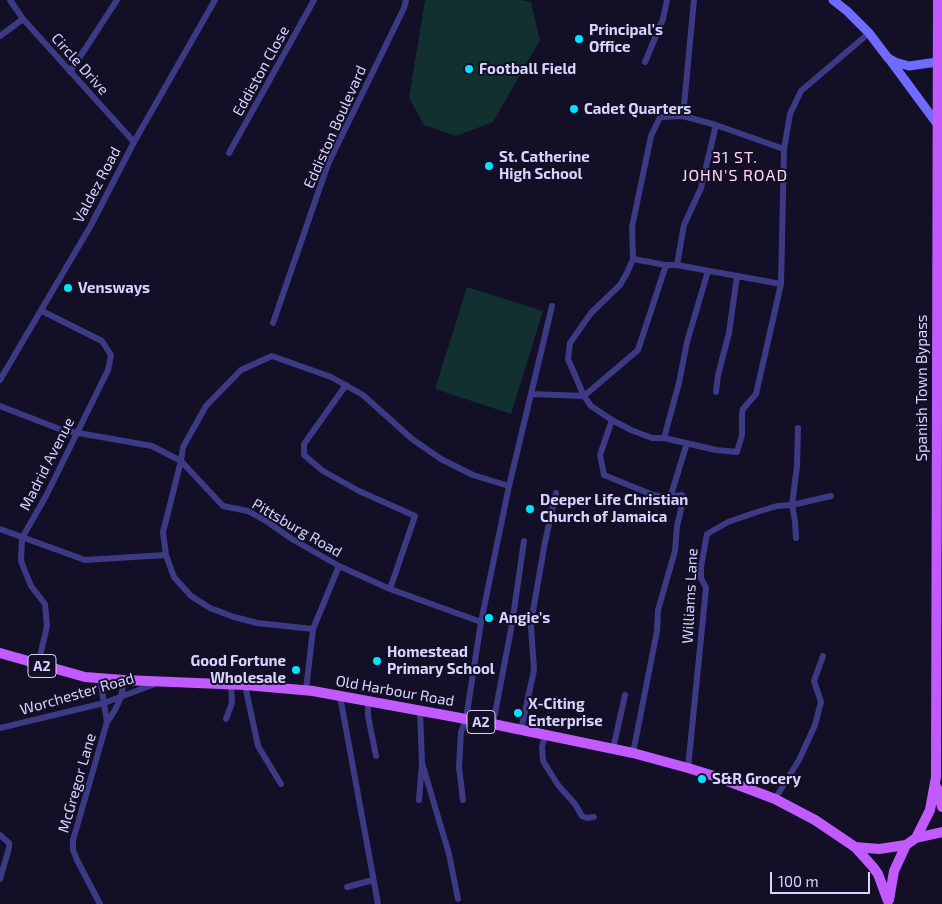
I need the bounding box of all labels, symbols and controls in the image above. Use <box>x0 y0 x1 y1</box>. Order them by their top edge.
place label: Principal's Office <box>589 21 663 56</box>
street label: Eddiston Close <box>229 23 293 119</box>
street label: Circle Drive <box>48 29 112 99</box>
marker: Principal's Office <box>573 33 585 45</box>
place label: Football Field <box>479 60 576 78</box>
street label: Eddiston Boulevard <box>300 63 370 191</box>
marker: Football Field <box>463 63 475 75</box>
place label: Cadet Quarters <box>584 100 691 118</box>
marker: Cadet Quarters <box>568 103 580 115</box>
street label: Valdez Road <box>69 144 125 226</box>
place label: St. Catherine High School <box>499 148 590 183</box>
district label: 31 ST. JOHN'S ROAD <box>681 148 789 186</box>
marker: St. Catherine High School <box>483 160 495 172</box>
place label: Vensways <box>78 279 150 297</box>
marker: Vensways <box>62 282 74 294</box>
street label: Spanish Town Bypass <box>913 315 931 461</box>
street label: Madrid Avenue <box>16 415 78 513</box>
place label: Deeper Life Christian Church of Jamaica <box>540 491 688 526</box>
street label: Pittsburg Road <box>249 495 345 561</box>
marker: Deeper Life Christian Church of Jamaica <box>524 503 536 515</box>
street label: Williams Lane <box>679 548 701 644</box>
place label: Angie's <box>499 609 550 627</box>
marker: Angie's <box>483 612 495 624</box>
place label: Homestead Primary School <box>387 643 495 678</box>
place label: Good Fortune Wholesale <box>190 652 286 687</box>
road number: A2 <box>28 654 56 678</box>
marker: Homestead Primary School <box>371 655 383 667</box>
marker: Good Fortune Wholesale <box>290 664 302 676</box>
street label: Worchester Road <box>18 669 136 719</box>
street label: Old Harbour Road <box>334 672 456 710</box>
place label: X-Citing Enterprise <box>528 695 603 730</box>
marker: X-Citing Enterprise <box>512 707 524 719</box>
road number: A2 <box>467 710 495 734</box>
street label: McGregor Lane <box>54 731 100 835</box>
place label: S&R Grocery <box>712 770 801 788</box>
marker: S&R Grocery <box>696 773 708 785</box>
scale bar <box>772 862 872 894</box>
text: 100 m <box>778 872 819 890</box>

